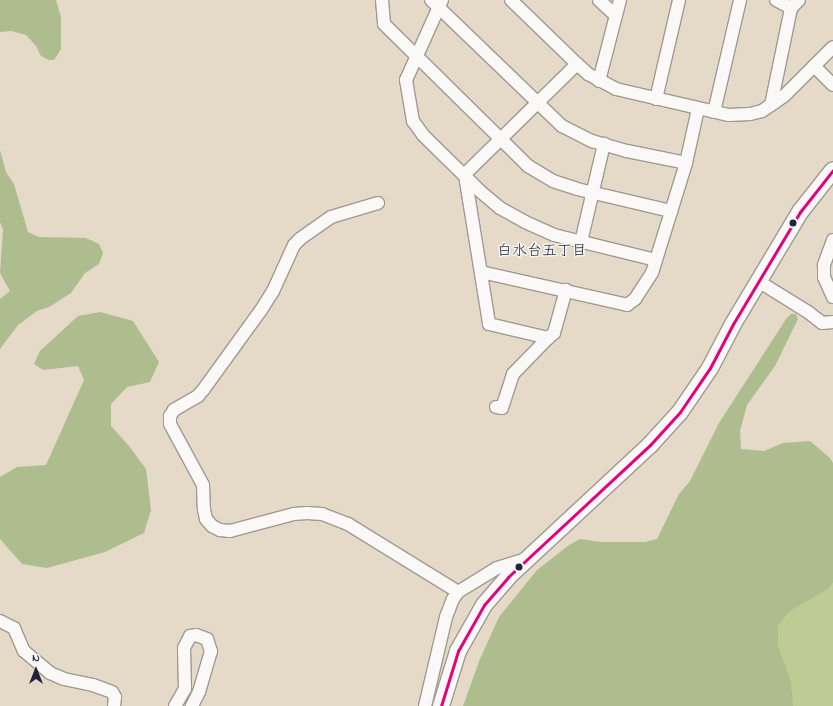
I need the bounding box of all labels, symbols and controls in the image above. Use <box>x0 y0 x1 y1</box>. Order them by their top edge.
unlabelled marker <box>788 218 798 228</box>
district label: 白水台五丁目 <box>497 243 587 261</box>
unlabelled marker <box>514 562 524 572</box>
north arrow <box>16 650 56 690</box>
text: N <box>32 650 40 666</box>

